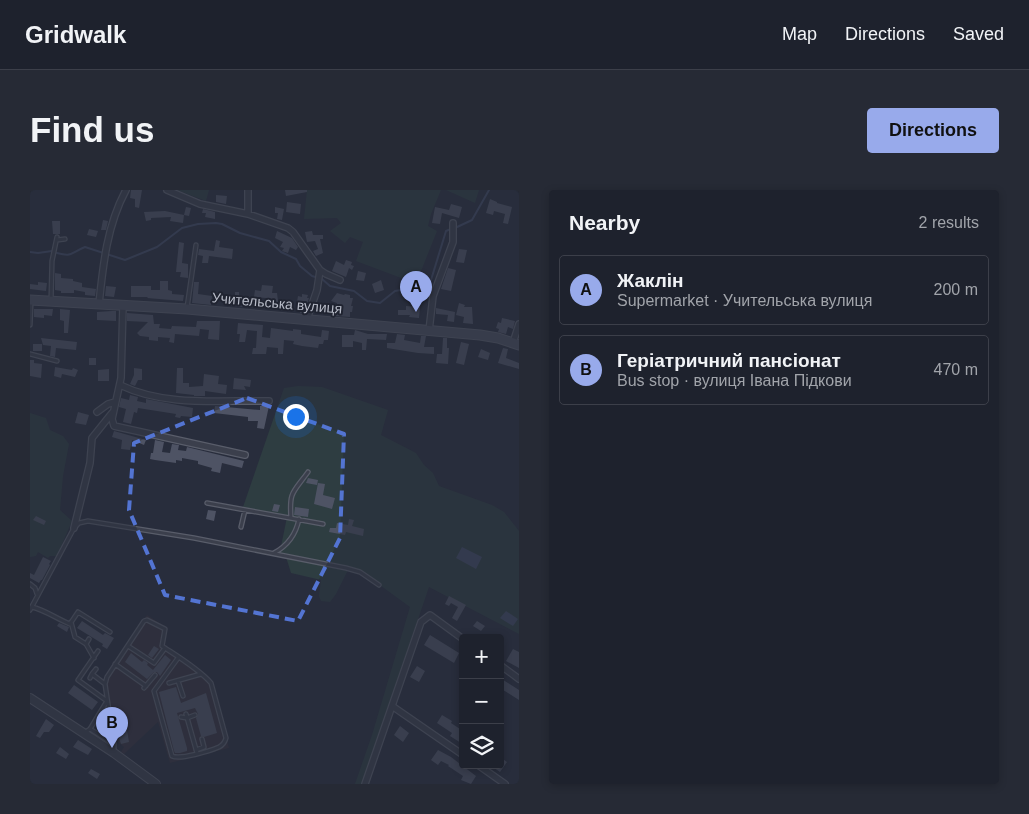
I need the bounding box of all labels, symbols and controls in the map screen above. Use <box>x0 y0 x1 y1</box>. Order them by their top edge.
text: Gridwalk <box>25 21 126 48</box>
text: Map <box>782 24 817 44</box>
text: Directions <box>845 24 925 44</box>
text: Saved <box>953 24 1004 44</box>
button: Directions <box>867 108 999 153</box>
text: Find us <box>30 110 154 149</box>
text: Nearby <box>569 211 640 234</box>
text: 2 results <box>919 214 979 231</box>
text: Жаклін <box>617 270 684 291</box>
pin: A <box>400 271 432 312</box>
text: A <box>580 281 592 298</box>
text: 200 m <box>934 281 978 298</box>
street label: Учительська вулиця <box>211 289 343 317</box>
text: Supermarket · Учительська вулиця <box>617 292 872 309</box>
text: Геріатричний пансіонат <box>617 350 841 371</box>
text: B <box>580 361 592 378</box>
text: 470 m <box>934 361 978 378</box>
text: Bus stop · вулиця Івана Підкови <box>617 372 852 389</box>
your location <box>283 404 309 430</box>
map controls <box>459 634 504 769</box>
button: + <box>459 634 504 679</box>
button: − <box>459 679 504 724</box>
pin: B <box>96 707 128 748</box>
button: layers <box>459 724 504 769</box>

